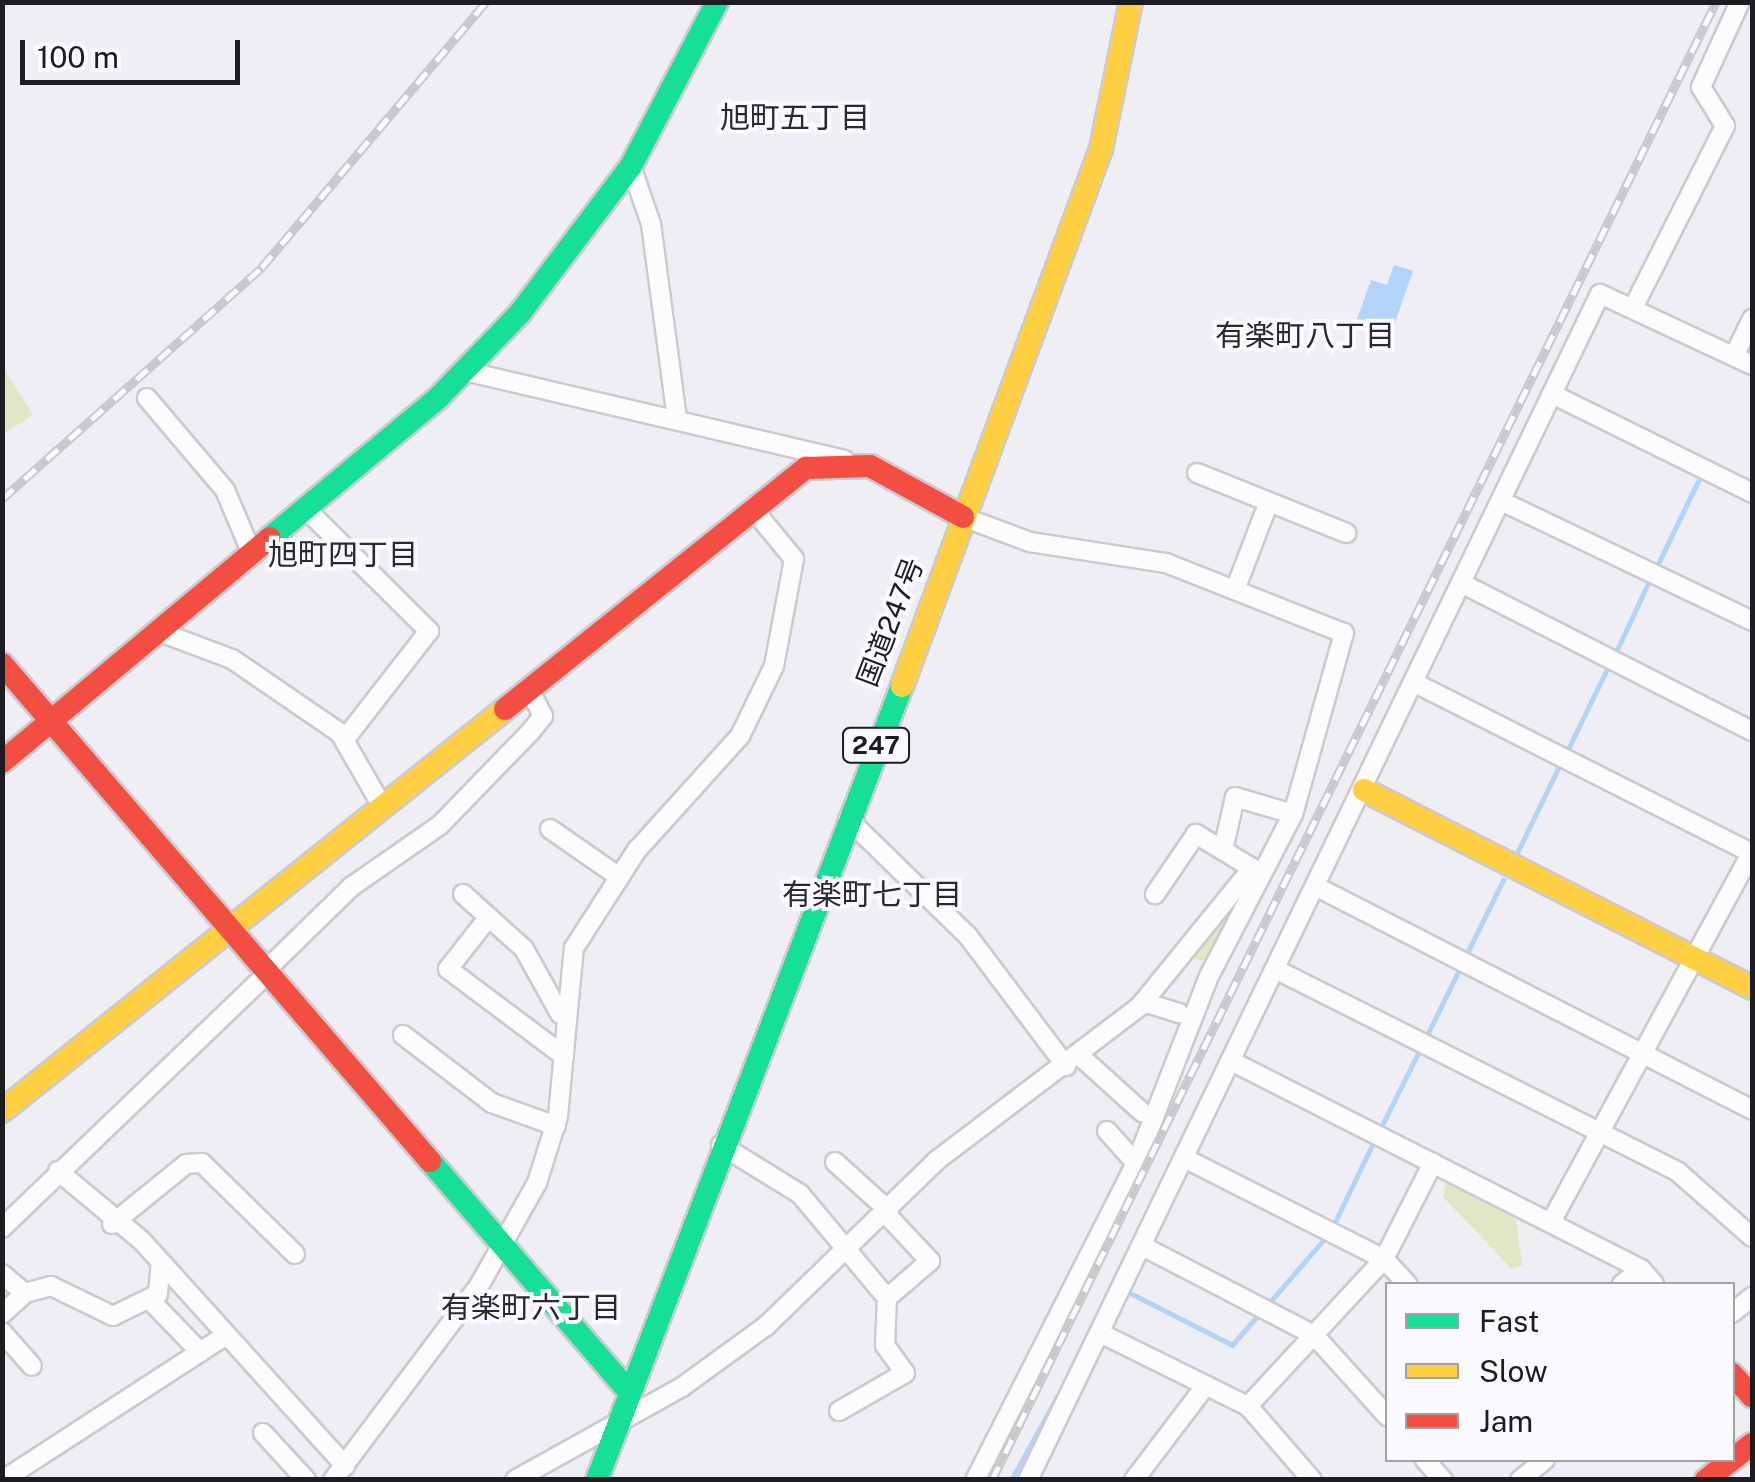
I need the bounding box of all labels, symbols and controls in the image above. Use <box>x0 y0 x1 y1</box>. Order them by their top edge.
scale bar <box>25 20 245 82</box>
text: 100 m <box>37 39 119 75</box>
district label: 旭町五丁目 <box>720 99 870 135</box>
district label: 有楽町八丁目 <box>1215 317 1395 353</box>
district label: 旭町四丁目 <box>268 536 418 572</box>
street label: 国道247号 <box>850 553 930 691</box>
road number: 247 <box>841 725 911 765</box>
district label: 有楽町七丁目 <box>782 876 962 912</box>
legend <box>1385 1282 1735 1462</box>
district label: 有楽町六丁目 <box>441 1289 621 1325</box>
text: Fast <box>1479 1303 1539 1339</box>
text: Slow <box>1479 1353 1548 1389</box>
text: Jam <box>1479 1403 1533 1439</box>

